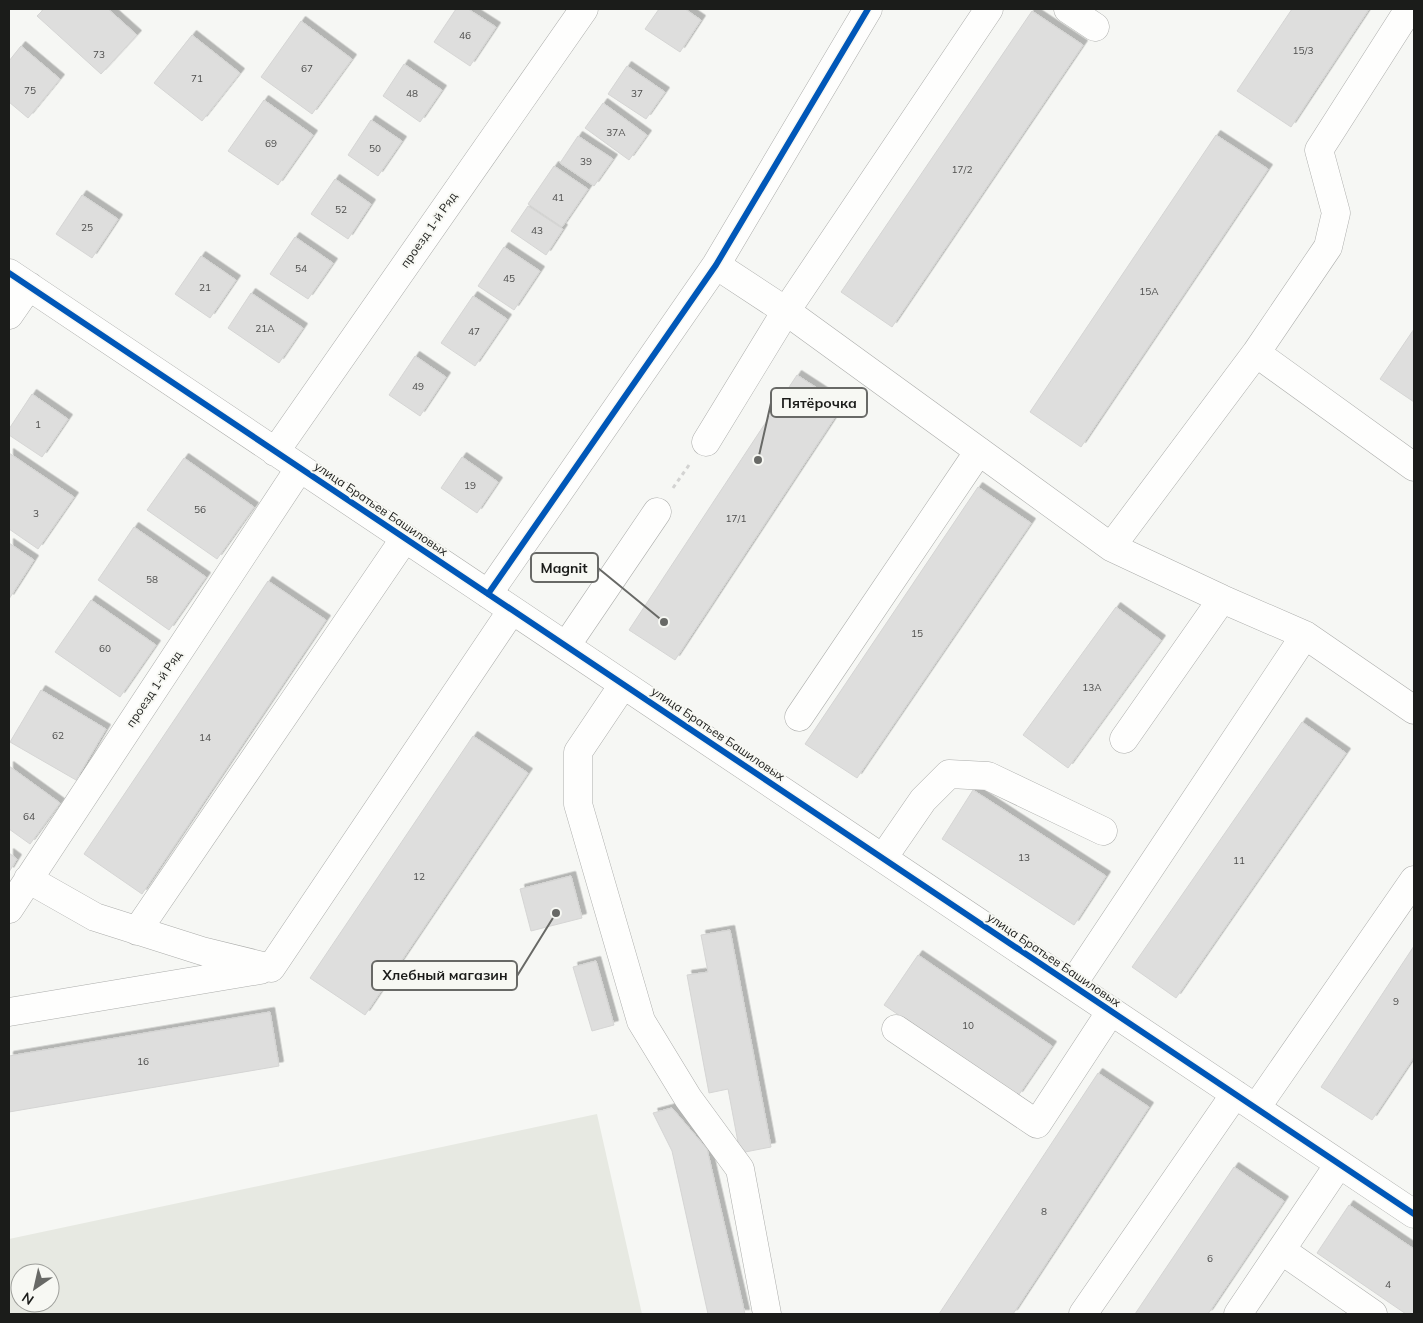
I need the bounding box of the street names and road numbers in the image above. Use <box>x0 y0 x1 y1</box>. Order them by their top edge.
street label: проезд 1-й Ряд <box>397 189 460 270</box>
street label: улица Братьев Башиловых <box>312 458 451 559</box>
street label: проезд 1-й Ряд <box>122 648 185 730</box>
street label: улица Братьев Башиловых <box>649 683 788 784</box>
street label: улица Братьев Башиловых <box>985 909 1124 1010</box>

